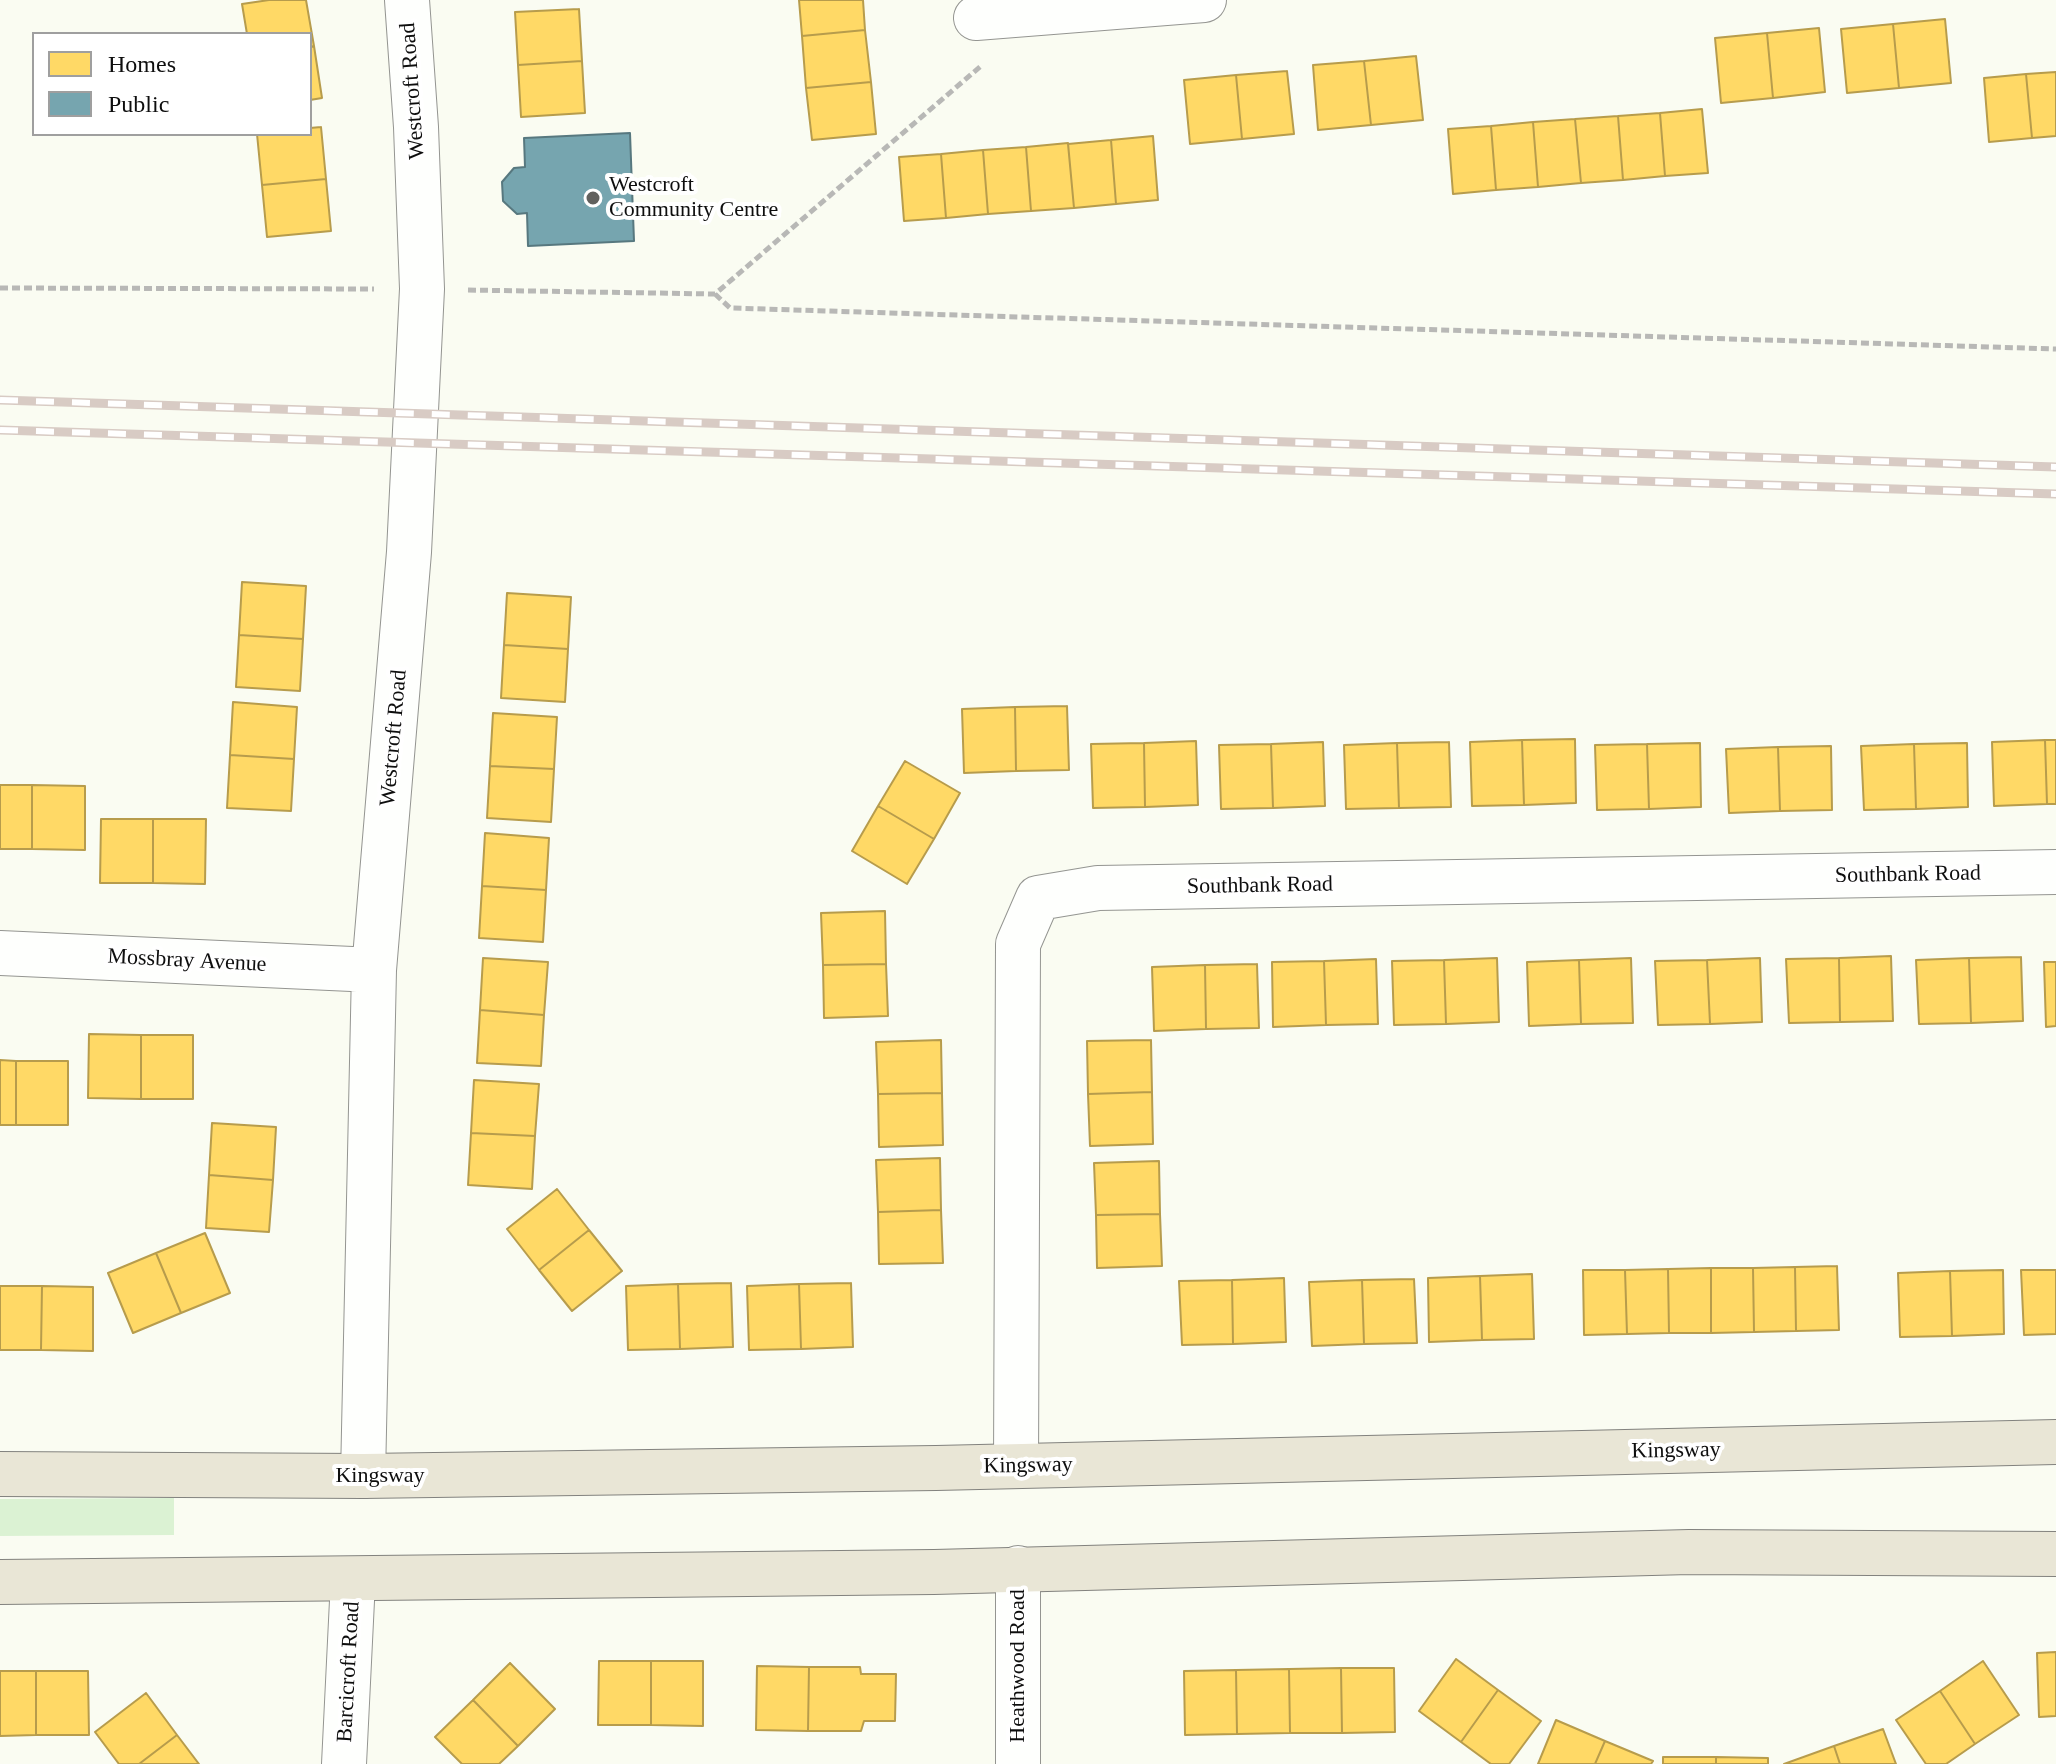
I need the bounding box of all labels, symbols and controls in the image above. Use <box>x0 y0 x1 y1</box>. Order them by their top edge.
street label: Westcroft Road <box>395 22 431 160</box>
legend <box>32 32 312 136</box>
text: Homes <box>108 51 176 77</box>
text: Public <box>108 91 169 117</box>
place label: Westcroft Community Centre <box>609 172 778 224</box>
marker: Westcroft Community Centre <box>584 189 602 207</box>
street label: Westcroft Road <box>375 669 413 807</box>
street label: Southbank Road <box>1835 861 1981 889</box>
street label: Southbank Road <box>1187 872 1333 900</box>
street label: Mossbray Avenue <box>107 944 267 978</box>
street label: Kingsway <box>1631 1437 1721 1465</box>
street label: Kingsway <box>983 1452 1073 1480</box>
street label: Kingsway <box>335 1463 425 1489</box>
street label: Heathwood Road <box>1005 1589 1031 1743</box>
street label: Barcicroft Road <box>332 1601 366 1743</box>

